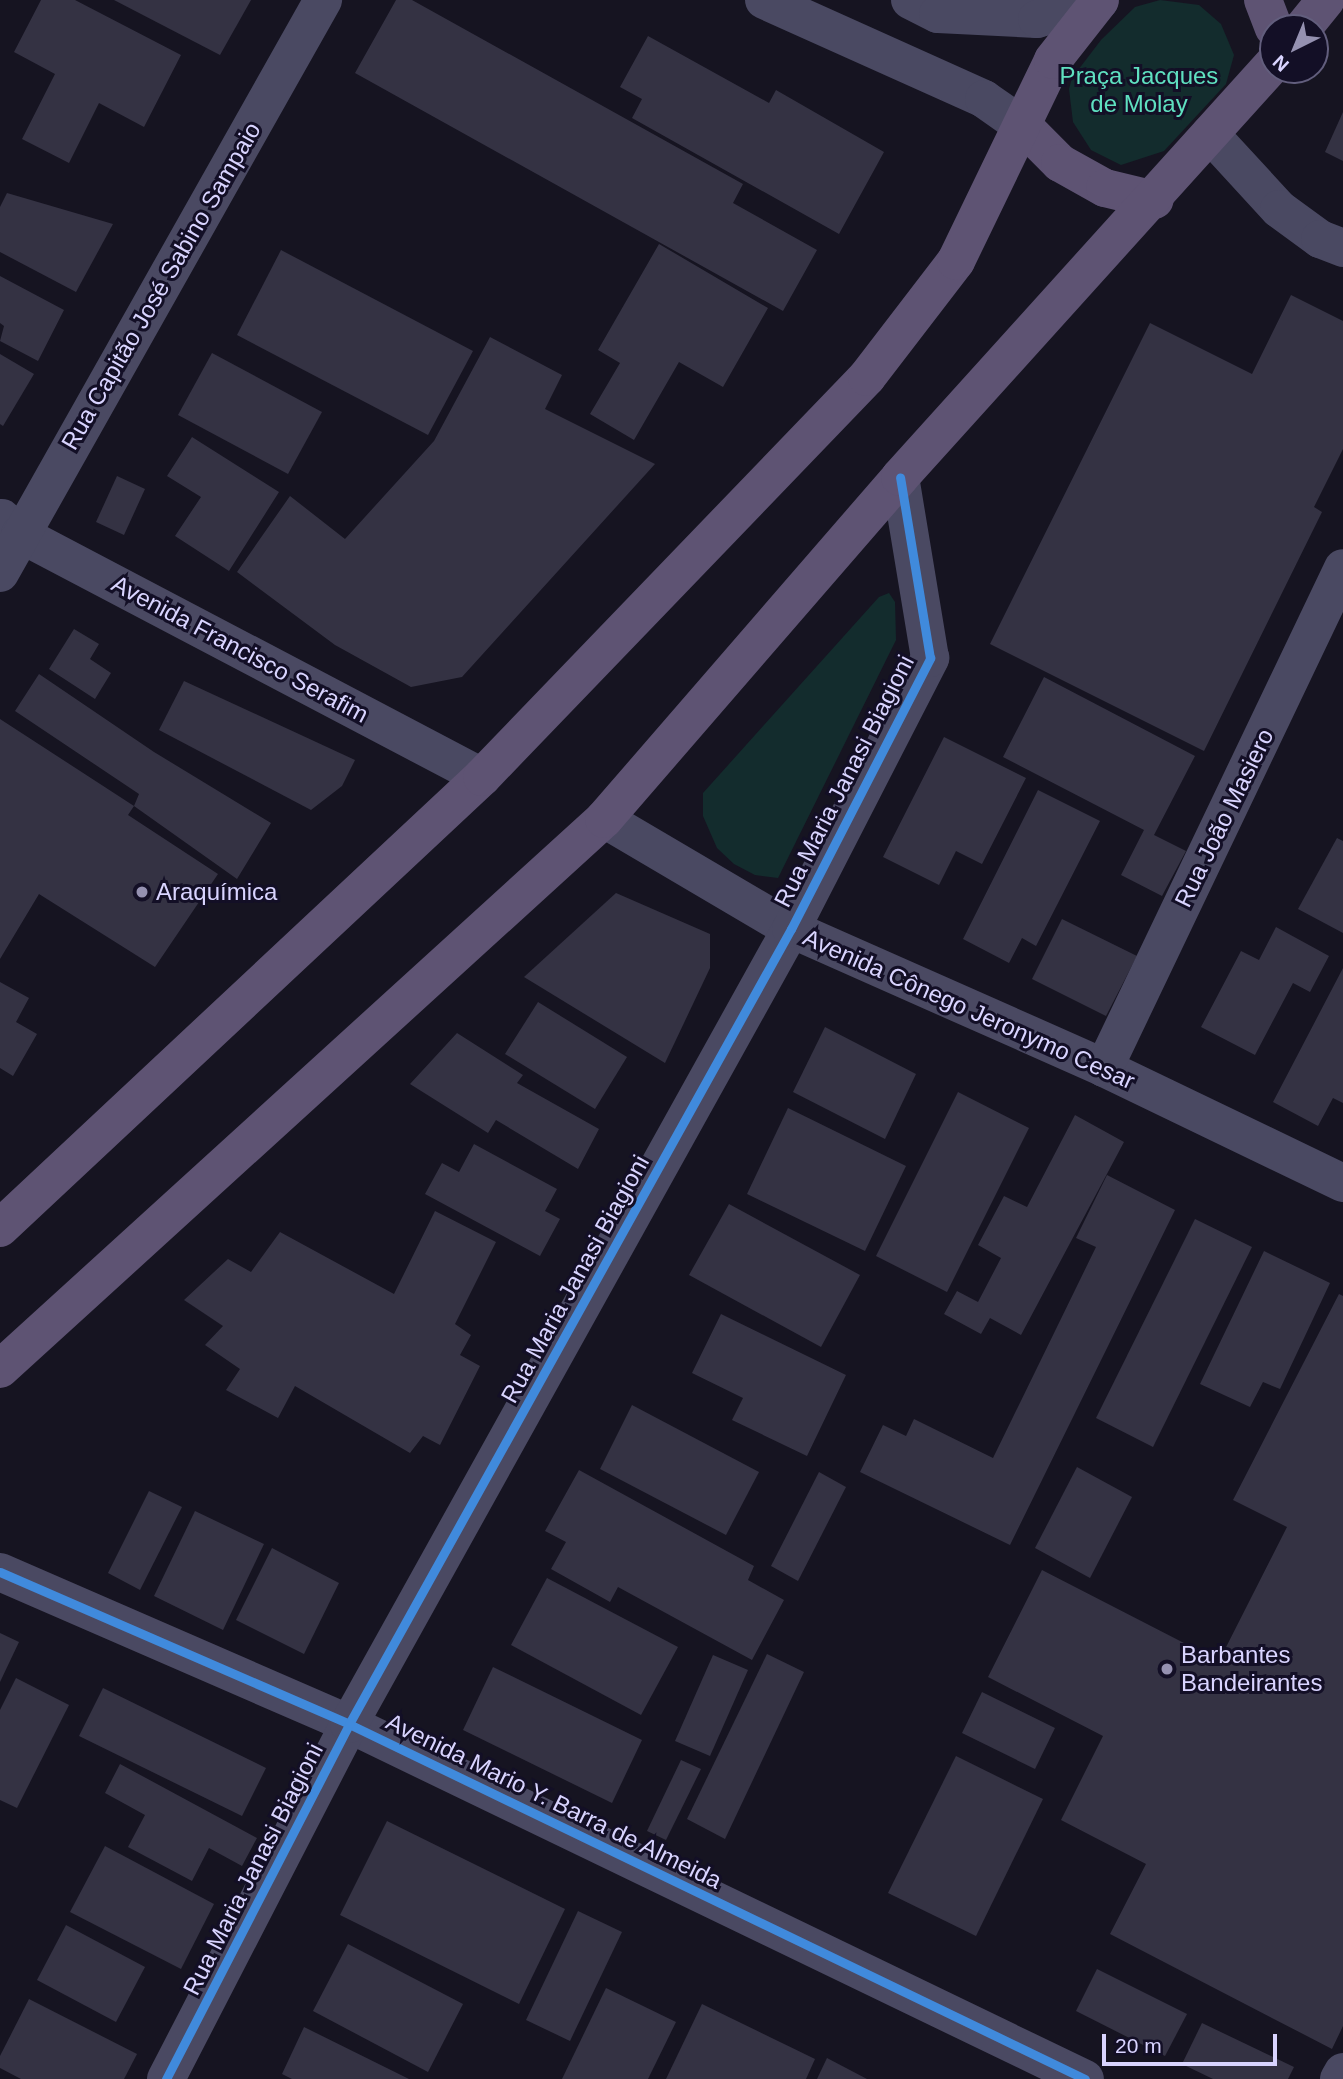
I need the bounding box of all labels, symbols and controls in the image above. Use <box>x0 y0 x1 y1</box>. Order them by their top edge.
north arrow <box>1259 14 1329 84</box>
text: N <box>1269 51 1293 76</box>
park label: Praça Jacques de Molay <box>1060 62 1218 118</box>
street label: Rua Capitão José Sabino Sampaio <box>55 117 267 455</box>
street label: Avenida Francisco Serafim <box>107 569 373 729</box>
street label: Rua Maria Janasi Biagioni <box>768 650 920 912</box>
street label: Rua João Masiero <box>1168 724 1280 912</box>
place label: Araquímica <box>156 878 277 906</box>
marker: Araquímica <box>134 884 150 900</box>
street label: Avenida Cônego Jeronymo Cesar <box>799 923 1139 1095</box>
street label: Rua Maria Janasi Biagioni <box>495 1150 655 1408</box>
place label: Barbantes Bandeirantes <box>1181 1641 1322 1697</box>
marker: Barbantes Bandeirantes <box>1159 1661 1175 1677</box>
street label: Avenida Mario Y. Barra de Almeida <box>381 1707 727 1895</box>
street label: Rua Maria Janasi Biagioni <box>177 1738 329 2000</box>
scale bar <box>1105 2020 1280 2064</box>
text: 20 m <box>1115 2034 1162 2057</box>

